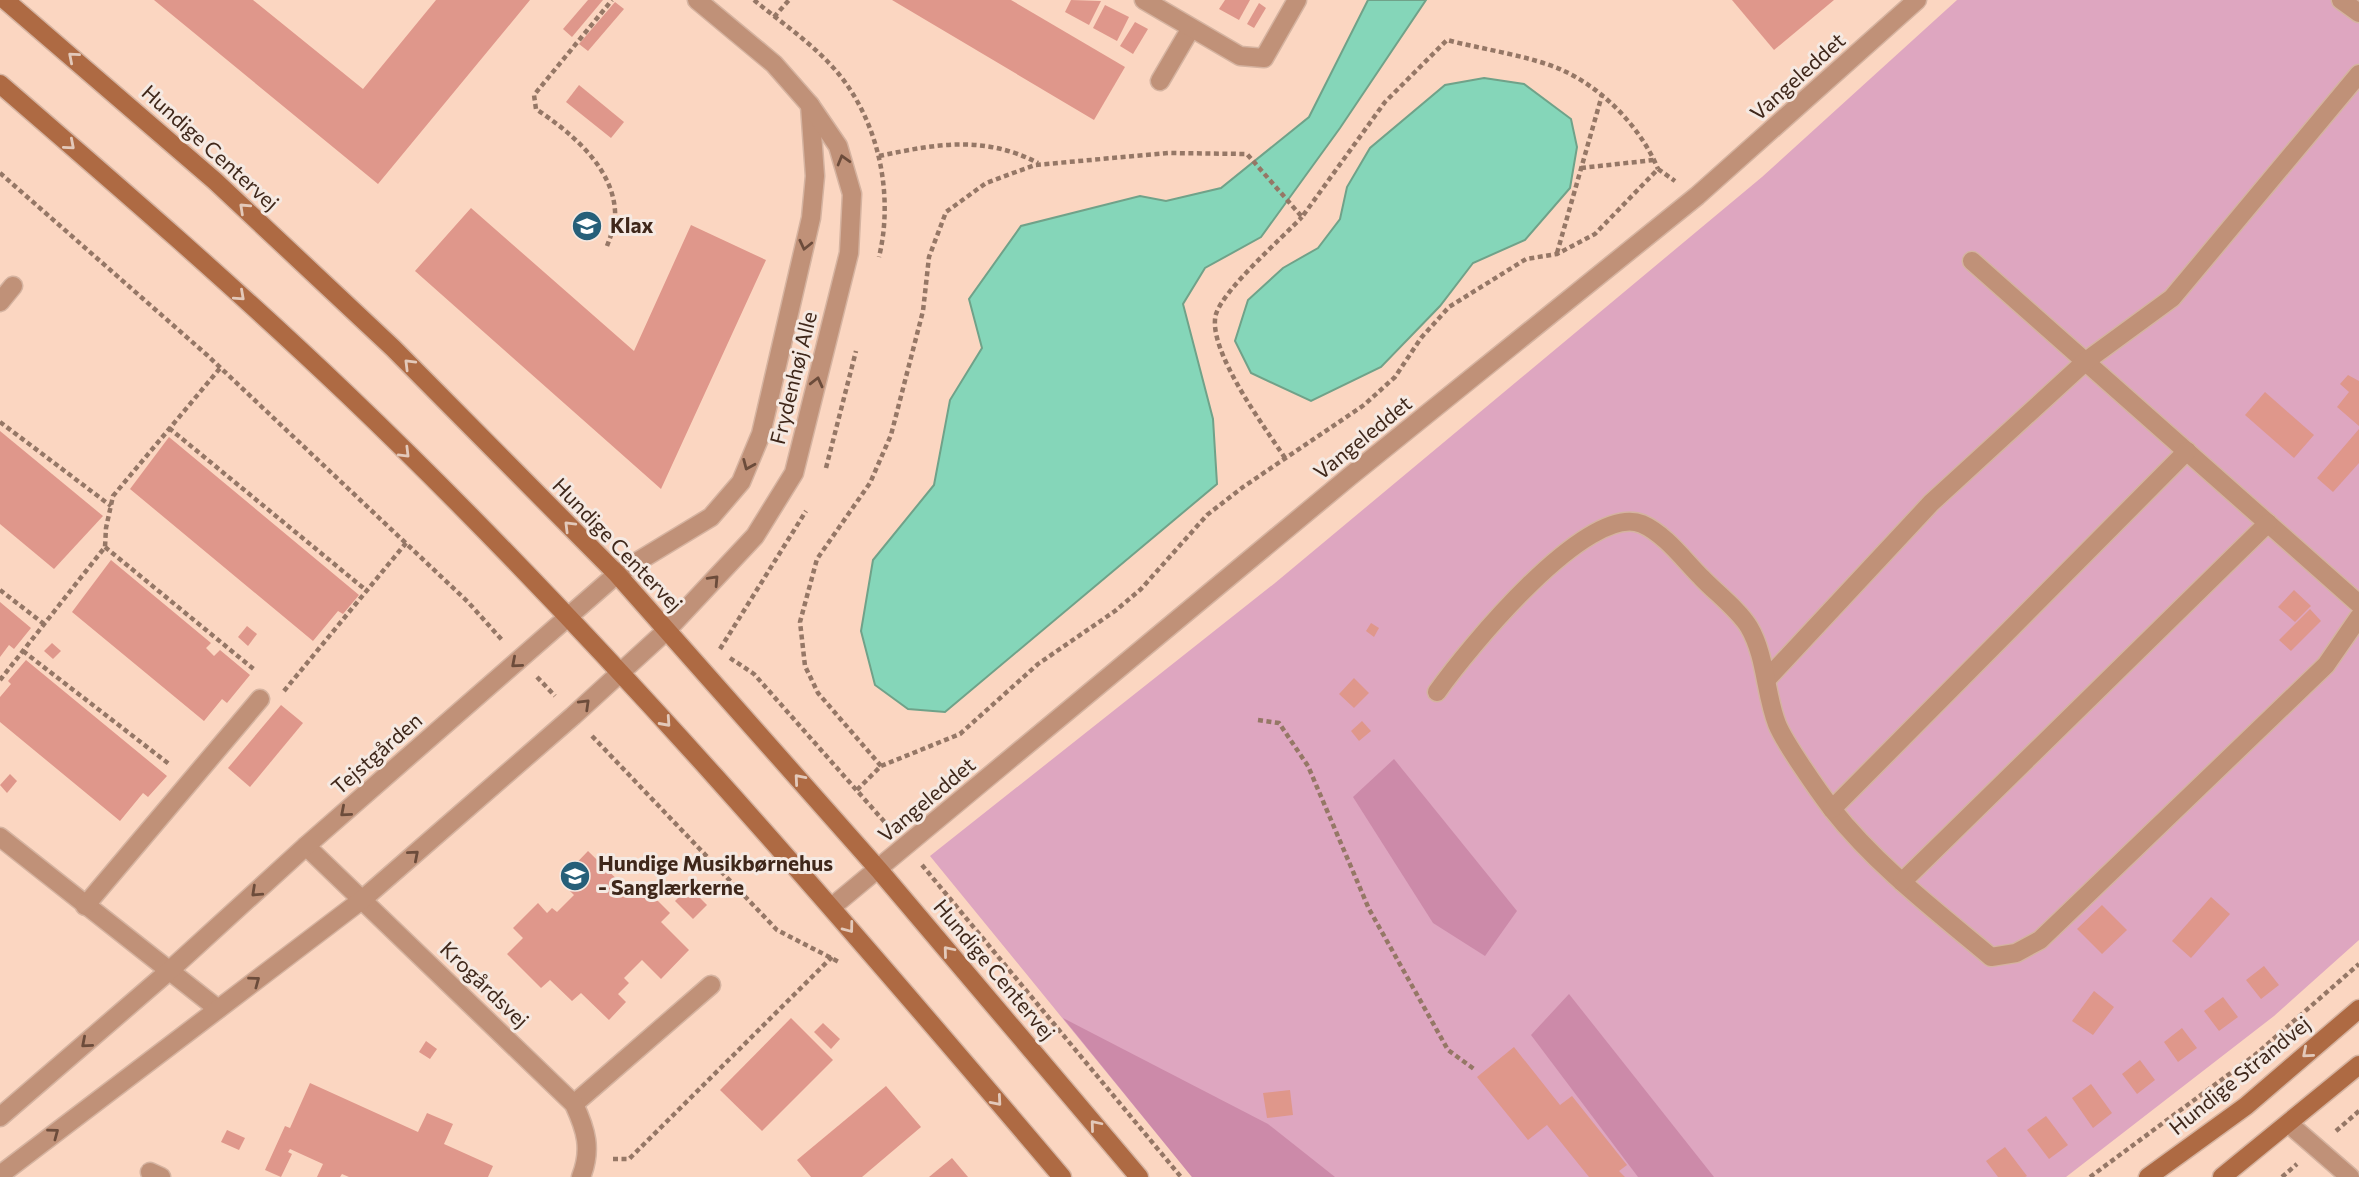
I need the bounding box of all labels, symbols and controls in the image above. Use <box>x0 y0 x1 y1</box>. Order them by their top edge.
street label: Vangeleddet <box>1744 27 1849 125</box>
one-way arrow <box>69 53 82 65</box>
street label: Hundige Centervej <box>137 79 285 215</box>
one-way arrow <box>62 137 75 149</box>
one-way arrow <box>836 154 851 166</box>
one-way arrow <box>239 203 252 216</box>
school or university icon: Klax <box>570 209 604 243</box>
place label: Klax <box>610 212 653 237</box>
one-way arrow <box>798 239 813 251</box>
one-way arrow <box>232 288 245 300</box>
street label: Frydenhøj Alle <box>764 309 821 447</box>
one-way arrow <box>405 359 418 372</box>
one-way arrow <box>809 376 823 388</box>
street label: Vangeleddet <box>1308 390 1416 484</box>
one-way arrow <box>397 444 410 457</box>
one-way arrow <box>742 458 756 470</box>
street label: Hundige Centervej <box>548 472 688 616</box>
one-way arrow <box>564 521 577 534</box>
one-way arrow <box>706 575 719 588</box>
one-way arrow <box>511 655 524 667</box>
one-way arrow <box>577 700 590 713</box>
street label: Tejstgården <box>326 707 426 799</box>
one-way arrow <box>657 714 670 727</box>
street label: Vangeleddet <box>873 751 980 847</box>
one-way arrow <box>795 774 807 787</box>
one-way arrow <box>340 804 353 816</box>
place label: Hundige Musikbørnehus - Sanglærkerne <box>598 850 833 899</box>
one-way arrow <box>406 851 419 863</box>
school or university icon: Hundige Musikbørnehus - Sanglærkerne <box>558 859 592 893</box>
one-way arrow <box>251 884 264 896</box>
street label: Hundige Centervej <box>929 894 1061 1044</box>
one-way arrow <box>841 920 854 933</box>
street label: Krogårdsvej <box>436 936 534 1032</box>
one-way arrow <box>944 947 956 960</box>
one-way arrow <box>247 977 260 989</box>
street label: Hundige Strandvej <box>2164 1010 2315 1139</box>
one-way arrow <box>81 1035 94 1047</box>
one-way arrow <box>2303 1045 2316 1057</box>
one-way arrow <box>989 1092 1001 1105</box>
one-way arrow <box>1091 1120 1103 1133</box>
one-way arrow <box>47 1129 59 1142</box>

